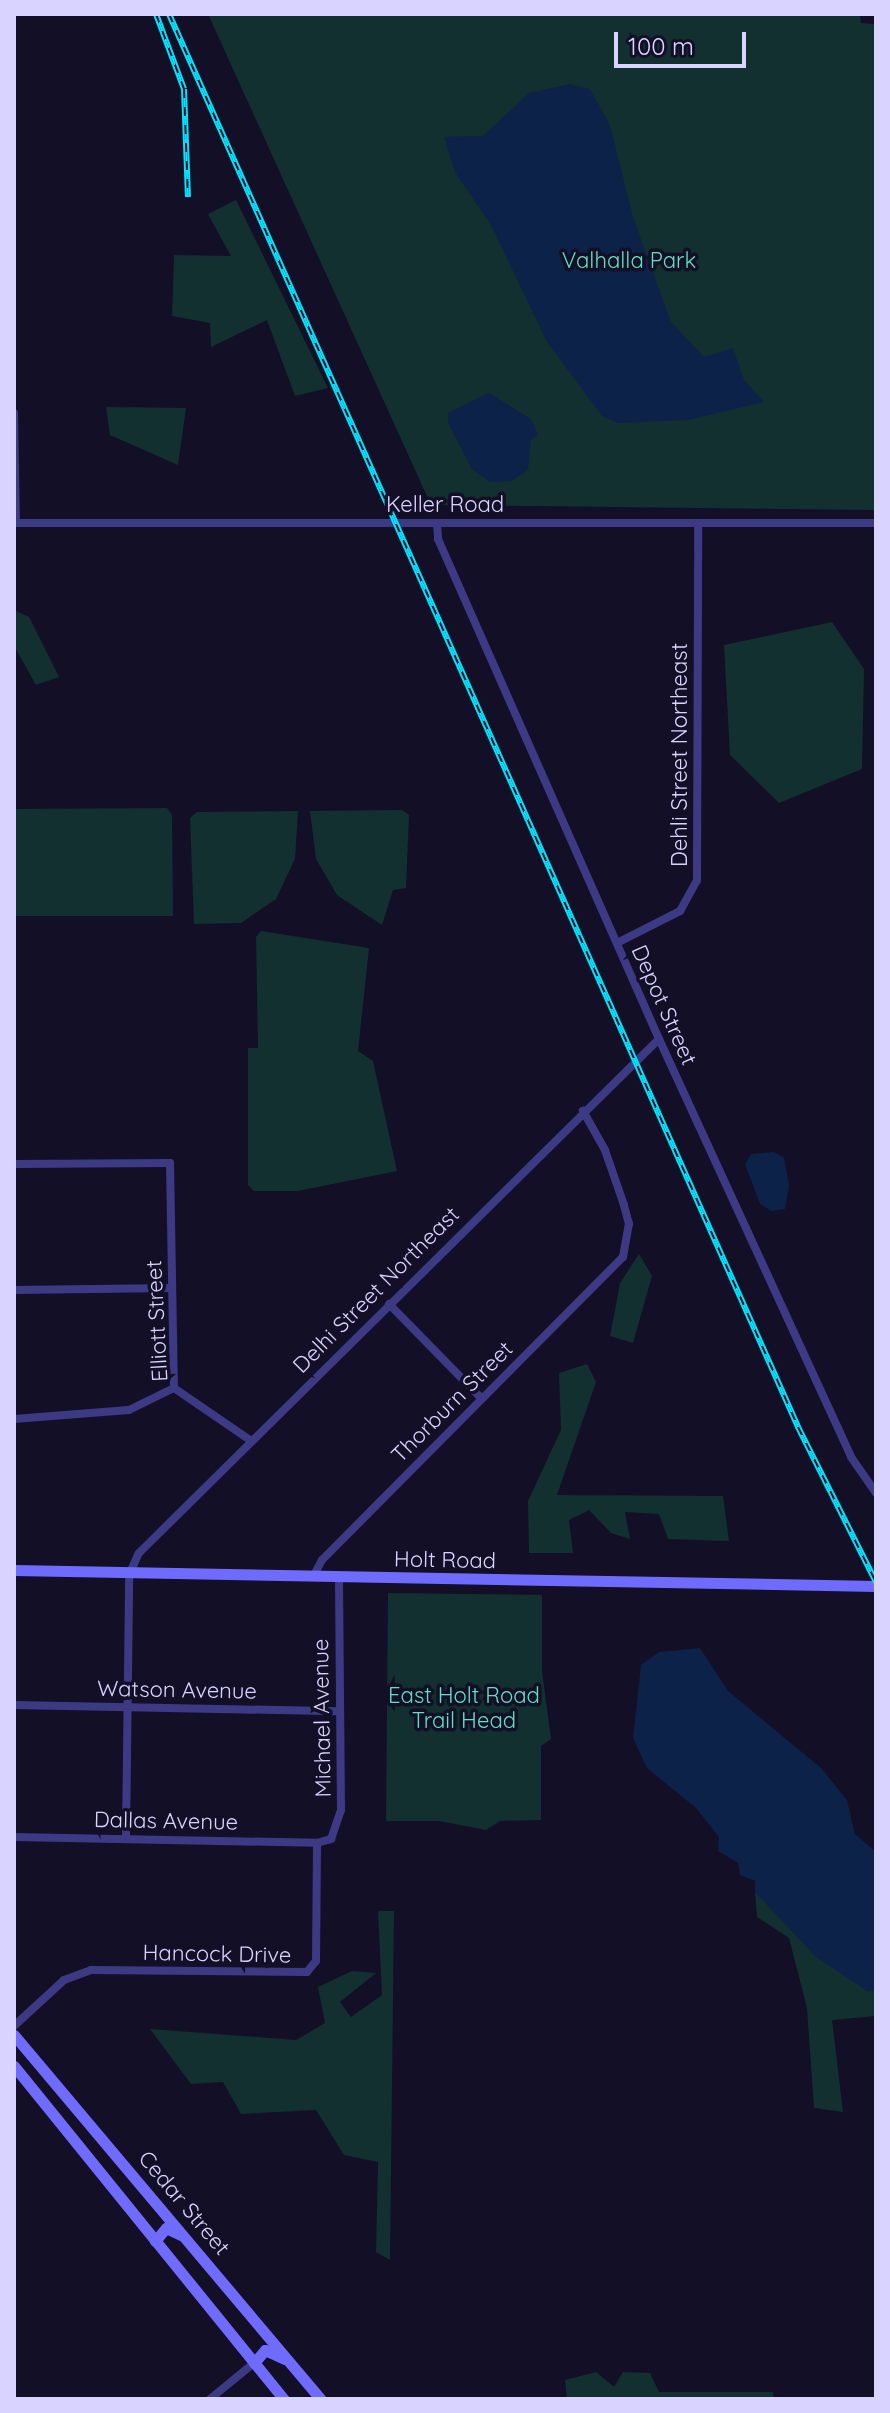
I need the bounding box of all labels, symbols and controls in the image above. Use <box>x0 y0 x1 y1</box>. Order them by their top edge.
scale bar <box>618 16 750 66</box>
text: 100 m <box>628 31 694 61</box>
park label: Valhalla Park <box>562 248 696 274</box>
street label: Keller Road <box>386 492 504 518</box>
street label: Dehli Street Northeast <box>667 643 693 867</box>
street label: Depot Street <box>626 941 702 1069</box>
street label: Delhi Street Northeast <box>287 1201 465 1379</box>
street label: Elliott Street <box>141 1260 173 1382</box>
street label: Thorburn Street <box>386 1336 518 1468</box>
street label: Holt Road <box>394 1546 496 1574</box>
street label: Michael Avenue <box>307 1638 337 1798</box>
street label: Watson Avenue <box>97 1675 257 1705</box>
park label: East Holt Road Trail Head <box>388 1682 540 1734</box>
street label: Dallas Avenue <box>94 1807 238 1835</box>
street label: Hancock Drive <box>142 1940 292 1968</box>
street label: Cedar Street <box>133 2145 235 2261</box>

